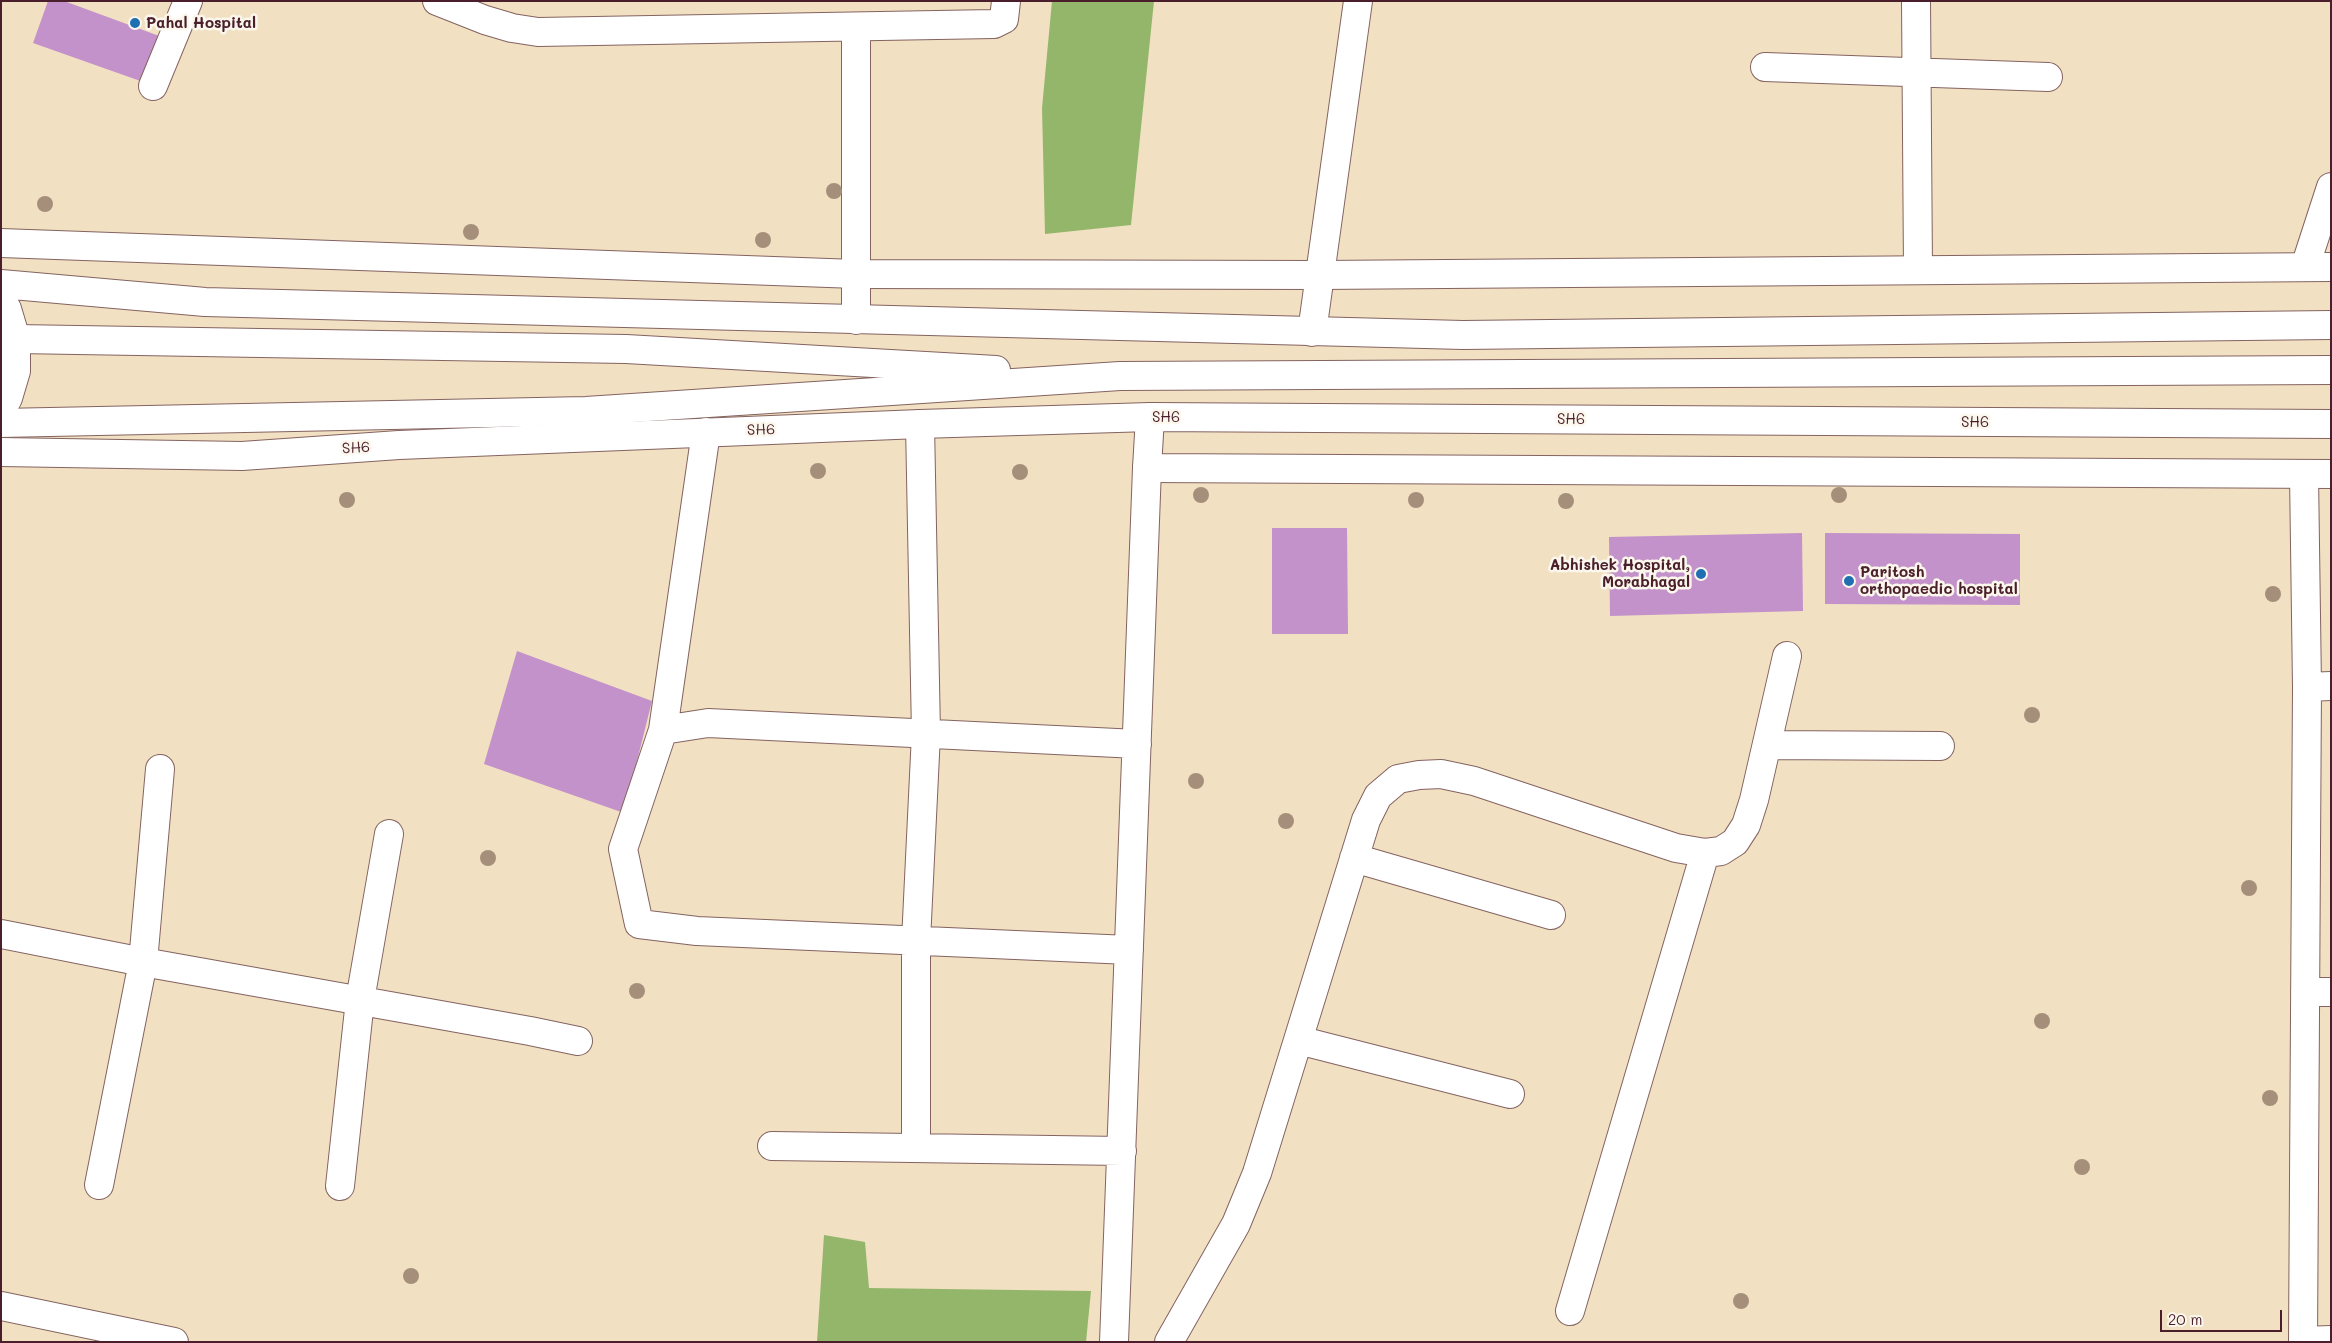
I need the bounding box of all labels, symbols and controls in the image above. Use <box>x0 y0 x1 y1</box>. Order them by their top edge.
place label: Pahal Hospital <box>146 14 256 32</box>
marker: Pahal Hospital <box>128 16 142 30</box>
street label: SH6 <box>1152 408 1180 426</box>
street label: SH6 <box>1557 410 1585 428</box>
street label: SH6 <box>1961 413 1989 431</box>
street label: SH6 <box>747 421 775 439</box>
street label: SH6 <box>341 438 371 458</box>
place label: Abhishek Hospital, Morabhagal <box>1550 556 1690 591</box>
place label: Paritosh orthopaedic hospital <box>1860 563 2018 598</box>
marker: Abhishek Hospital, Morabhagal <box>1694 567 1708 581</box>
marker: Paritosh orthopaedic hospital <box>1842 574 1856 588</box>
scale bar <box>2162 1300 2284 1332</box>
text: 20 m <box>2168 1309 2202 1329</box>

